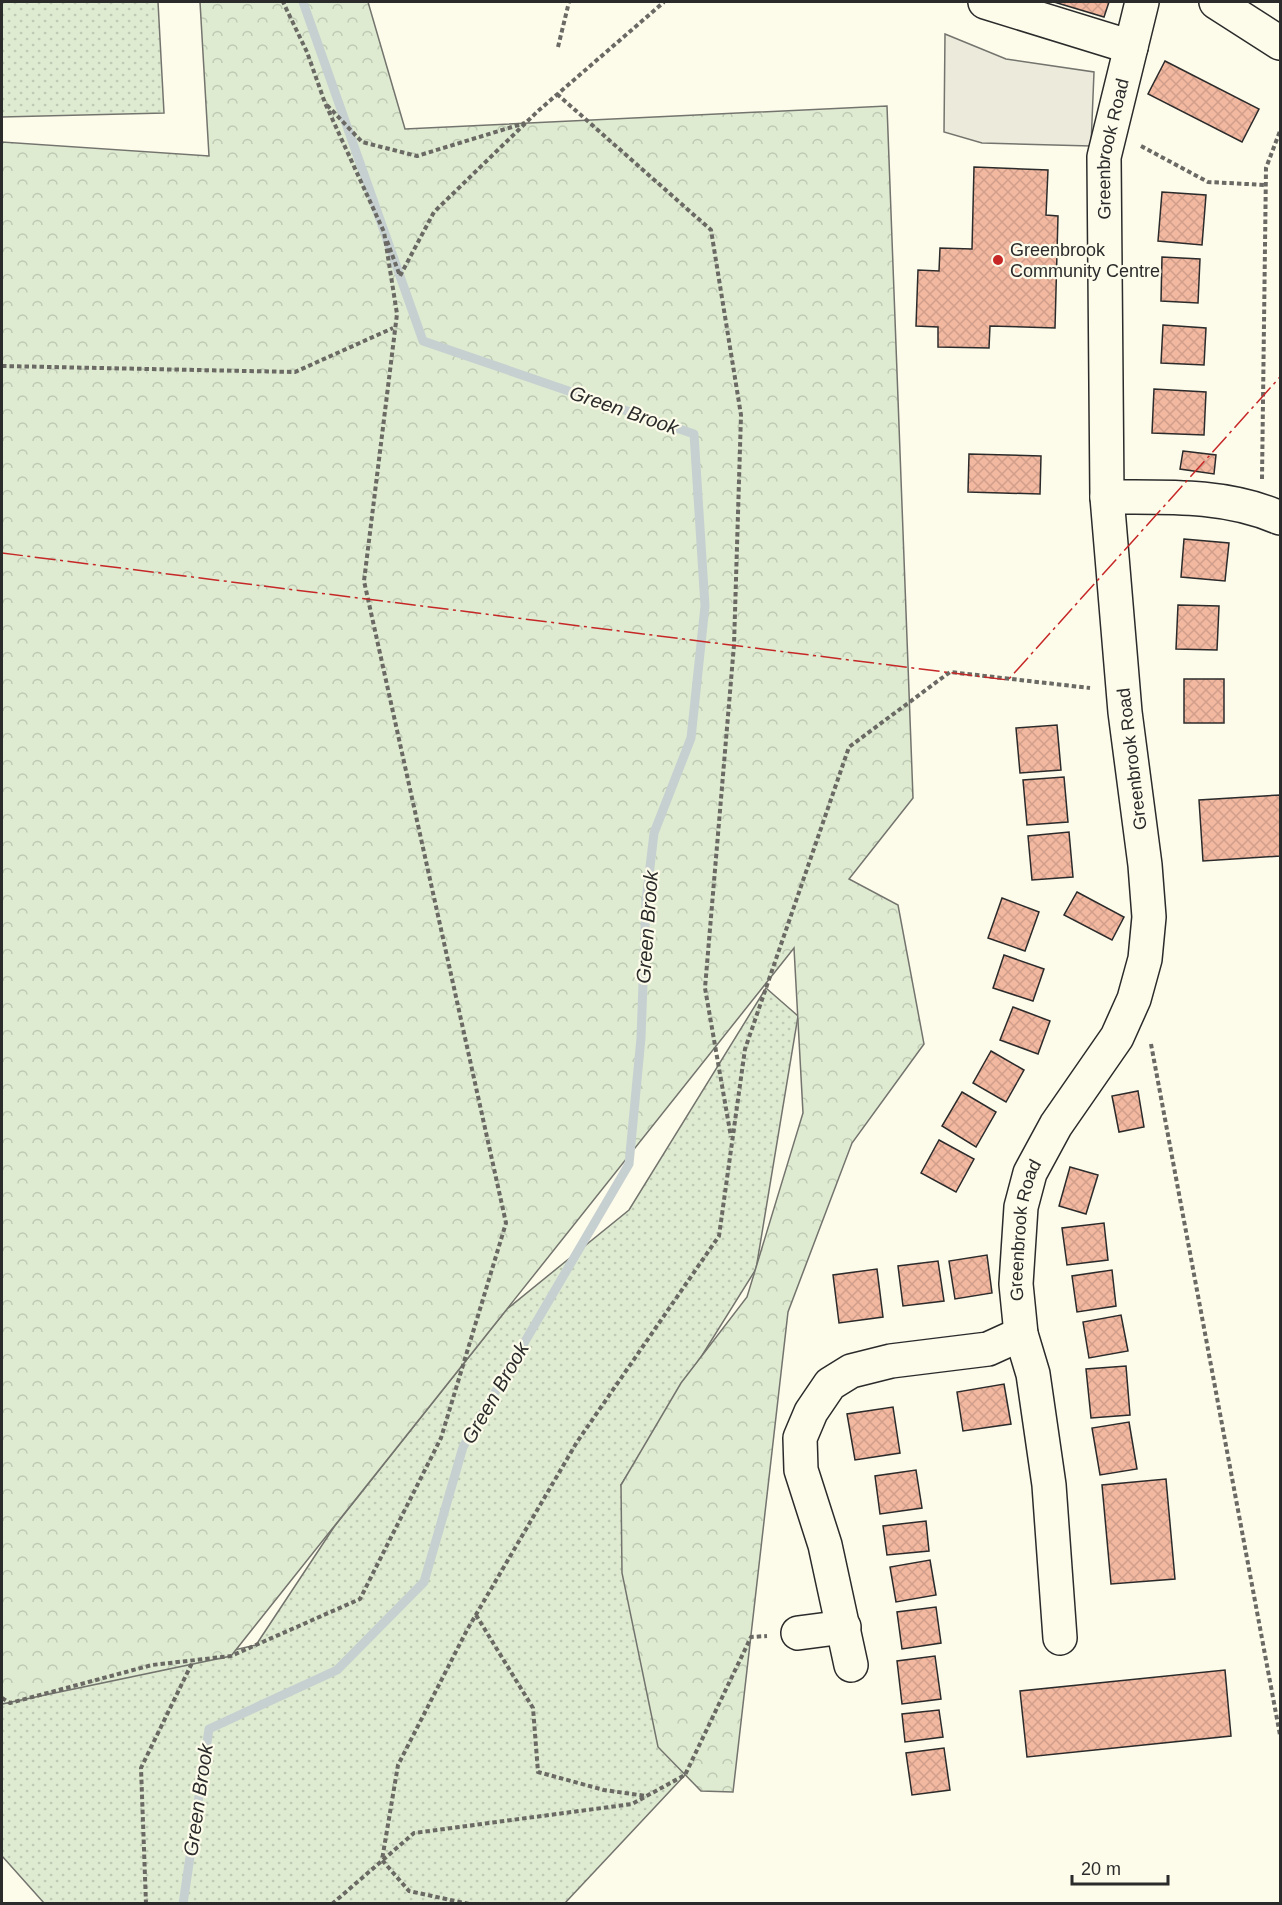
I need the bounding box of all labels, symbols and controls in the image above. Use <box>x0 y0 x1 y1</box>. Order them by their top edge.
street label: Greenbrook Road <box>1094 76 1133 220</box>
place label: Greenbrook Community Centre <box>1010 240 1160 281</box>
marker: Greenbrook Community Centre <box>991 253 1005 267</box>
water label: Green Brook <box>567 381 682 439</box>
street label: Greenbrook Road <box>1113 687 1151 831</box>
water label: Green Brook <box>632 869 662 984</box>
street label: Greenbrook Road <box>1006 1156 1045 1302</box>
water label: Green Brook <box>457 1338 533 1448</box>
water label: Green Brook <box>179 1741 217 1858</box>
scale bar <box>1072 1848 1168 1886</box>
text: 20 m <box>1081 1859 1121 1879</box>

